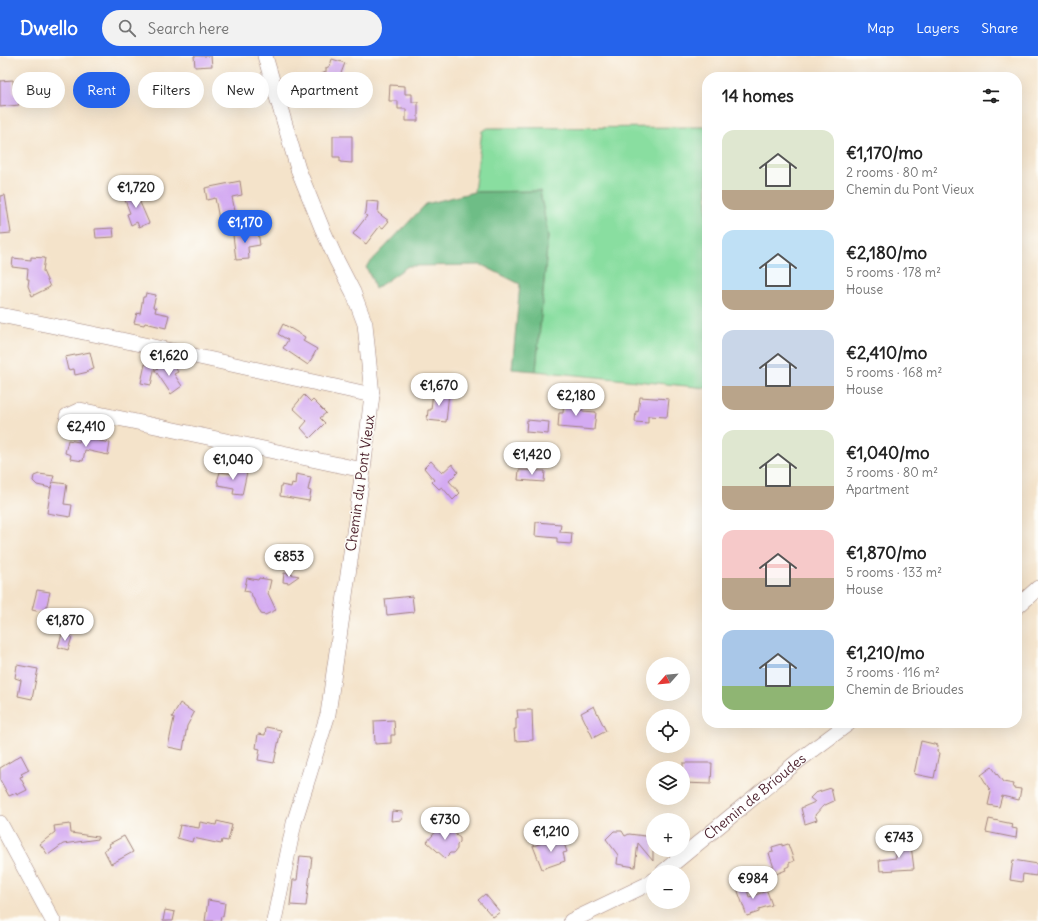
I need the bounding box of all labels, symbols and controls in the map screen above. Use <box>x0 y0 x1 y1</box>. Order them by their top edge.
search box <box>102 10 382 46</box>
text: Dwello <box>20 16 78 40</box>
icon: search <box>116 17 138 39</box>
text: Search here <box>148 19 229 38</box>
text: Map <box>867 19 894 37</box>
text: Layers <box>916 19 959 37</box>
text: Share <box>981 19 1018 37</box>
chip: Buy <box>12 72 65 108</box>
chip: Rent <box>73 72 130 108</box>
chip: Filters <box>138 72 204 108</box>
chip: New <box>212 72 269 108</box>
chip: Apartment <box>277 72 373 108</box>
text: 14 homes <box>722 85 794 107</box>
icon: filters <box>980 85 1002 107</box>
text: €1,170/mo <box>846 142 923 164</box>
icon: home <box>754 146 802 194</box>
text: 2 rooms · 80 m² <box>846 164 938 181</box>
pin: €1,720 <box>103 175 169 209</box>
text: €1,720 <box>117 179 155 196</box>
text: Chemin du Pont Vieux <box>846 181 974 198</box>
pin: €1,170 <box>212 210 278 244</box>
text: €1,170 <box>227 214 263 231</box>
text: €2,180/mo <box>846 242 927 264</box>
icon: home <box>754 246 802 294</box>
text: 5 rooms · 178 m² <box>846 264 941 281</box>
text: House <box>846 281 883 298</box>
text: €2,410/mo <box>846 342 927 364</box>
pin: €1,620 <box>136 343 202 377</box>
icon: home <box>754 346 802 394</box>
text: €1,620 <box>149 347 189 364</box>
text: 5 rooms · 168 m² <box>846 364 942 381</box>
pin: €1,670 <box>406 373 472 407</box>
text: €1,670 <box>420 377 458 394</box>
text: House <box>846 381 883 398</box>
pin: €2,180 <box>543 383 609 417</box>
text: €2,180 <box>557 387 595 404</box>
street label: Chemin du Pont Vieux <box>341 413 379 553</box>
pin: €2,410 <box>53 414 119 448</box>
text: €2,410 <box>66 418 106 435</box>
pin: €1,420 <box>499 442 565 476</box>
text: €1,040/mo <box>846 442 930 464</box>
text: €1,420 <box>512 446 552 463</box>
icon: home <box>754 446 802 494</box>
pin: €1,040 <box>200 447 266 481</box>
text: €1,040 <box>213 451 253 468</box>
text: 3 rooms · 80 m² <box>846 464 938 481</box>
text: Apartment <box>846 481 909 498</box>
text: €1,870/mo <box>846 542 927 564</box>
pin: €853 <box>265 544 313 578</box>
icon: home <box>754 546 802 594</box>
text: €853 <box>274 548 304 565</box>
text: 5 rooms · 133 m² <box>846 564 942 581</box>
text: House <box>846 581 883 598</box>
pin: €1,870 <box>32 608 98 642</box>
text: €1,870 <box>46 612 84 629</box>
text: €1,210/mo <box>846 642 925 664</box>
icon: home <box>754 646 802 694</box>
north arrow <box>646 657 690 701</box>
map controls <box>646 657 690 909</box>
text: 3 rooms · 116 m² <box>846 664 940 681</box>
text: Chemin de Brioudes <box>846 681 964 698</box>
button: locate <box>646 709 690 753</box>
street label: Chemin de Brioudes <box>700 749 810 844</box>
button: layers <box>646 761 690 805</box>
pin: €730 <box>421 807 469 841</box>
text: €730 <box>430 811 460 828</box>
button: + <box>646 813 690 857</box>
pin: €1,210 <box>518 819 584 853</box>
text: €1,210 <box>533 823 569 840</box>
pin: €743 <box>875 825 923 859</box>
text: €743 <box>884 829 914 846</box>
button: − <box>646 865 690 909</box>
pin: €984 <box>729 866 777 900</box>
text: €984 <box>738 870 768 887</box>

